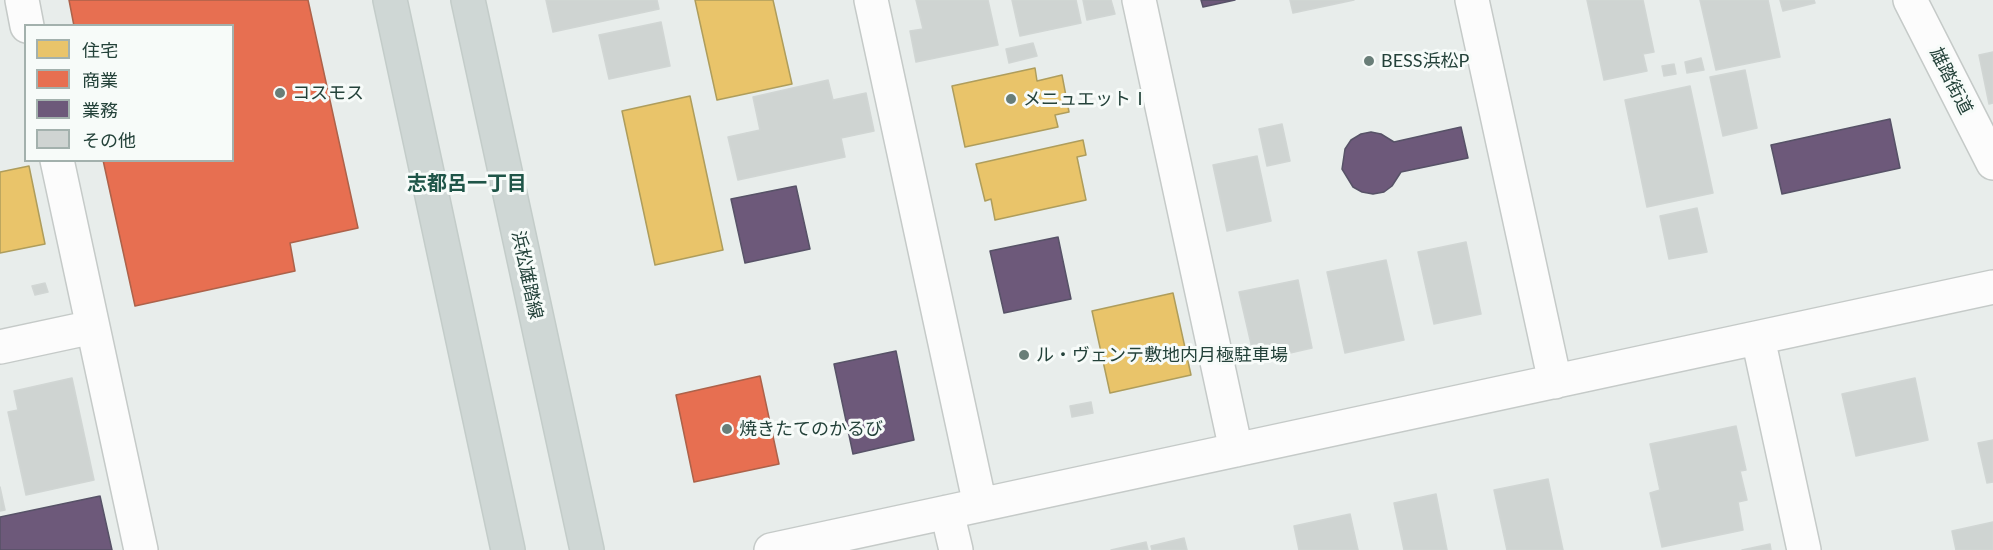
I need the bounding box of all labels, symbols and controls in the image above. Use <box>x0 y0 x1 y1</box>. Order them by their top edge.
legend <box>24 24 234 162</box>
text: 住宅 <box>82 39 118 61</box>
street label: 雄踏街道 <box>1925 44 1977 118</box>
place label: BESS浜松P <box>1381 50 1469 72</box>
marker: BESS浜松P <box>1362 54 1376 68</box>
text: 商業 <box>82 69 118 91</box>
place label: コスモス <box>292 82 364 104</box>
marker: コスモス <box>273 86 287 100</box>
place label: メニュエットⅠ <box>1023 88 1149 110</box>
marker: メニュエットⅠ <box>1004 92 1018 106</box>
text: 業務 <box>82 99 118 121</box>
text: その他 <box>82 129 136 151</box>
district label: 志都呂一丁目 <box>407 172 527 196</box>
street label: 浜松雄踏線 <box>507 229 547 321</box>
place label: ル・ヴェンテ敷地内月極駐車場 <box>1036 344 1288 366</box>
marker: ル・ヴェンテ敷地内月極駐車場 <box>1017 348 1031 362</box>
place label: 焼きたてのかるび <box>739 418 883 440</box>
marker: 焼きたてのかるび <box>720 422 734 436</box>

